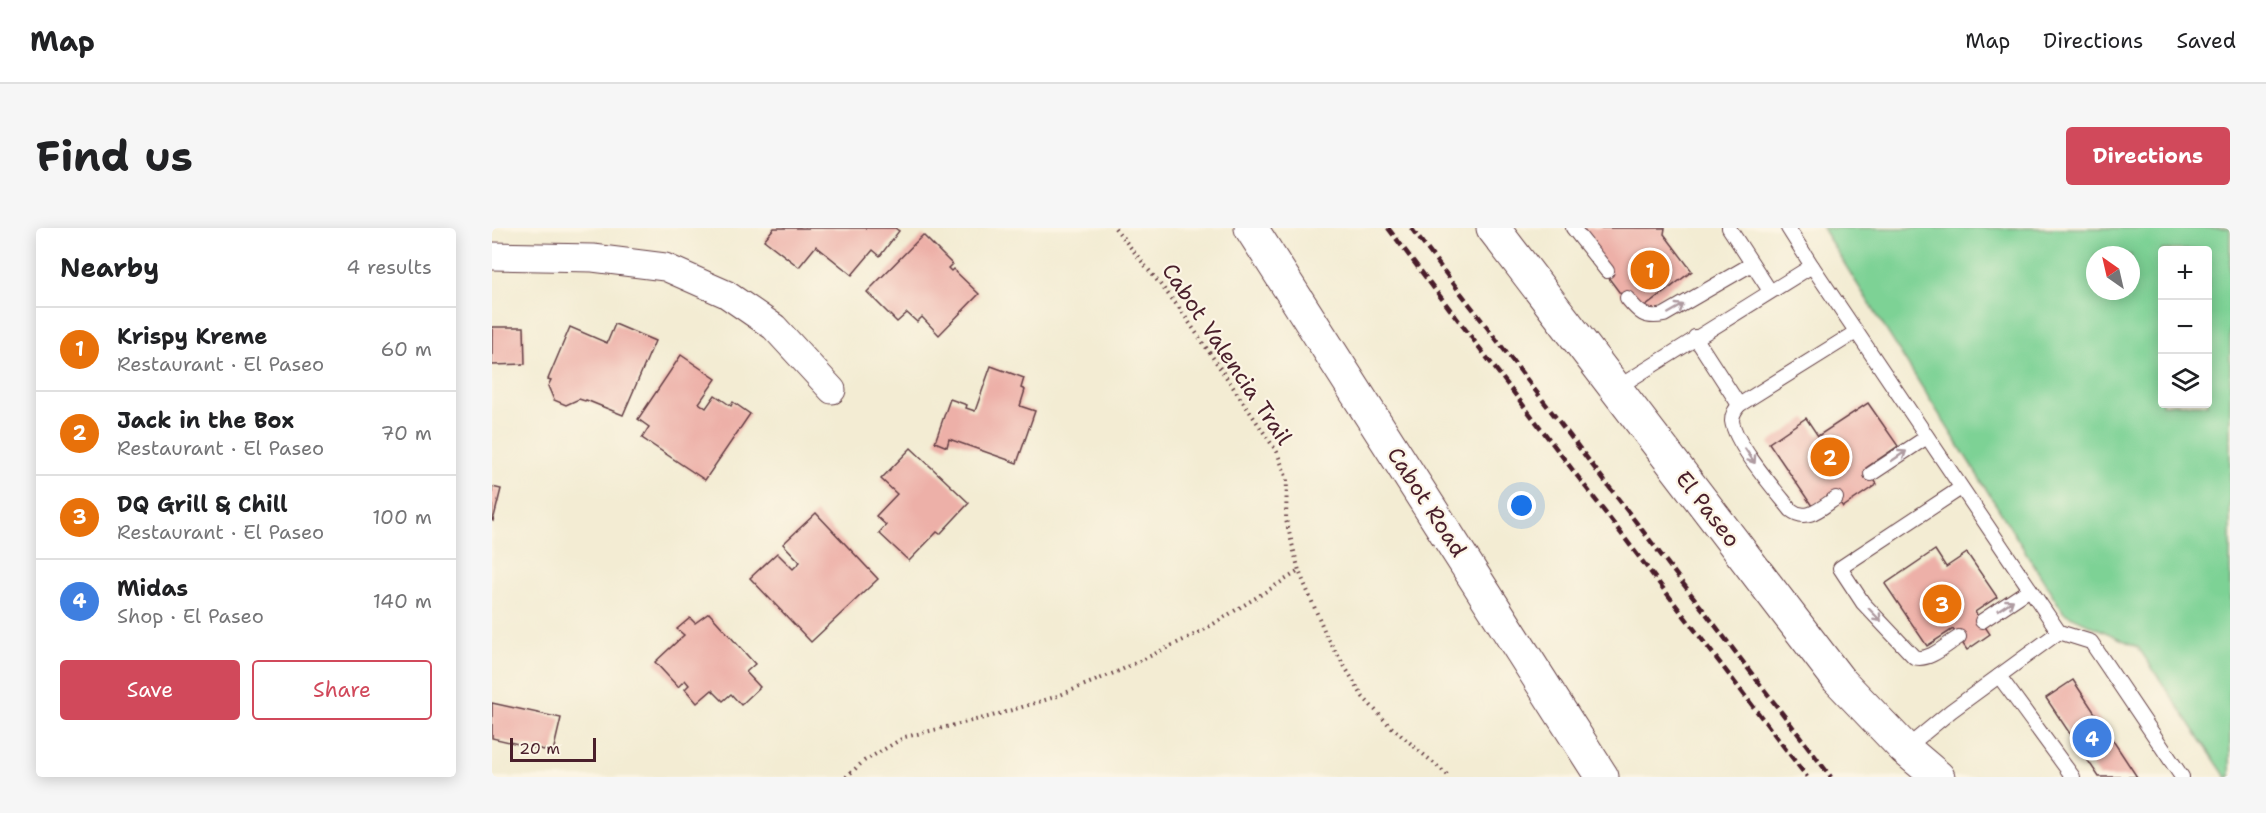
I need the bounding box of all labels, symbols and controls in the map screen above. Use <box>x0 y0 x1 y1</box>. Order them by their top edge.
text: Map <box>30 22 95 60</box>
text: Map <box>1965 27 2010 55</box>
text: Directions <box>2043 27 2143 55</box>
text: Saved <box>2176 27 2236 55</box>
button: Directions <box>2066 127 2230 185</box>
text: Find us <box>36 128 193 184</box>
north arrow <box>2086 246 2140 300</box>
map controls <box>2158 246 2212 408</box>
button: + <box>2158 246 2212 300</box>
pin: 1 <box>1630 248 1670 292</box>
text: Nearby <box>60 250 159 285</box>
text: 4 results <box>346 254 432 280</box>
street label: Cabot Valencia Trail <box>1155 258 1299 451</box>
button: − <box>2158 300 2212 354</box>
one-way arrow <box>1667 302 1684 314</box>
text: Krispy Kreme <box>117 322 268 351</box>
text: 1 <box>75 336 84 362</box>
text: 60 m <box>380 336 432 362</box>
text: Restaurant · El Paseo <box>117 351 324 377</box>
button: layers <box>2158 354 2212 408</box>
text: Jack in the Box <box>117 406 294 435</box>
text: 2 <box>73 420 87 446</box>
text: 70 m <box>380 420 432 446</box>
pin: 2 <box>1810 434 1850 480</box>
text: Restaurant · El Paseo <box>117 435 324 461</box>
street label: Cabot Road <box>1381 442 1473 563</box>
one-way arrow <box>1744 448 1756 464</box>
one-way arrow <box>1890 450 1907 462</box>
street label: El Paseo <box>1669 465 1747 553</box>
text: DQ Grill & Chill <box>117 490 288 519</box>
your location <box>1507 491 1536 520</box>
text: 3 <box>73 504 87 530</box>
text: 100 m <box>372 504 432 530</box>
text: Restaurant · El Paseo <box>117 519 324 545</box>
text: Midas <box>117 574 188 603</box>
pin: 3 <box>1922 582 1962 626</box>
text: 4 <box>73 588 87 614</box>
text: 140 m <box>373 588 432 614</box>
one-way arrow <box>1997 599 2013 611</box>
text: Shop · El Paseo <box>117 603 264 629</box>
one-way arrow <box>1868 608 1882 623</box>
button: Save <box>60 660 240 720</box>
button: Share <box>252 660 432 720</box>
pin: 4 <box>2072 716 2112 760</box>
scale bar <box>510 735 596 762</box>
text: 20 m <box>519 738 560 759</box>

